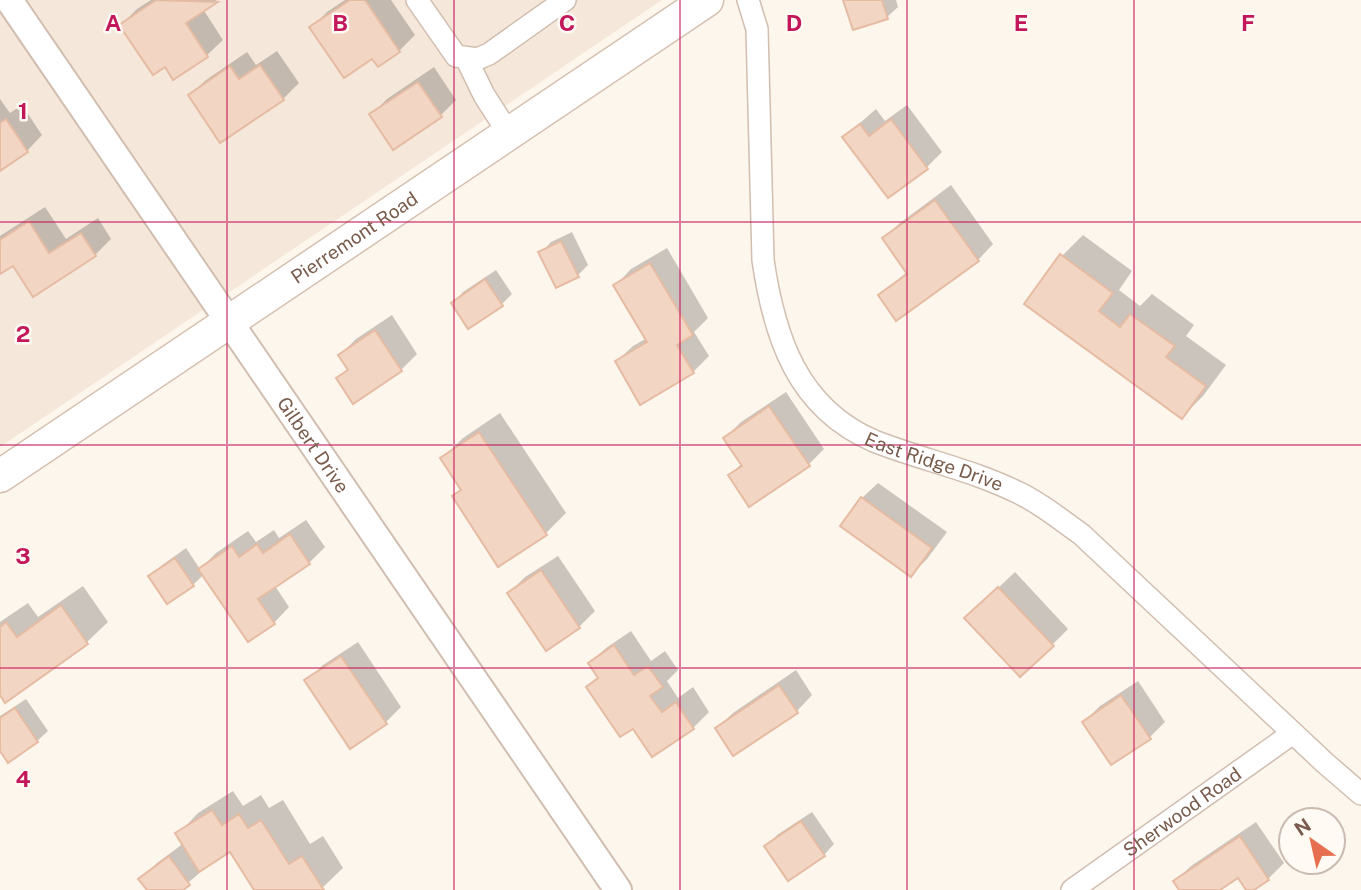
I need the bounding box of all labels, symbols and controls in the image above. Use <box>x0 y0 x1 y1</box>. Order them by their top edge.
text: A <box>105 9 122 36</box>
text: B <box>332 9 348 36</box>
text: C <box>559 9 575 36</box>
text: D <box>786 9 802 36</box>
text: E <box>1014 9 1028 36</box>
text: F <box>1241 9 1255 36</box>
text: 1 <box>18 97 28 124</box>
street label: Pierremont Road <box>287 187 422 288</box>
text: 2 <box>16 320 30 347</box>
street label: Gilbert Drive <box>273 393 354 497</box>
street label: East Ridge Drive <box>861 427 1006 495</box>
text: 3 <box>15 542 31 569</box>
street label: Sherwood Road <box>1119 763 1245 861</box>
text: 4 <box>15 765 31 792</box>
north arrow <box>1277 806 1347 876</box>
text: N <box>1290 814 1315 840</box>

